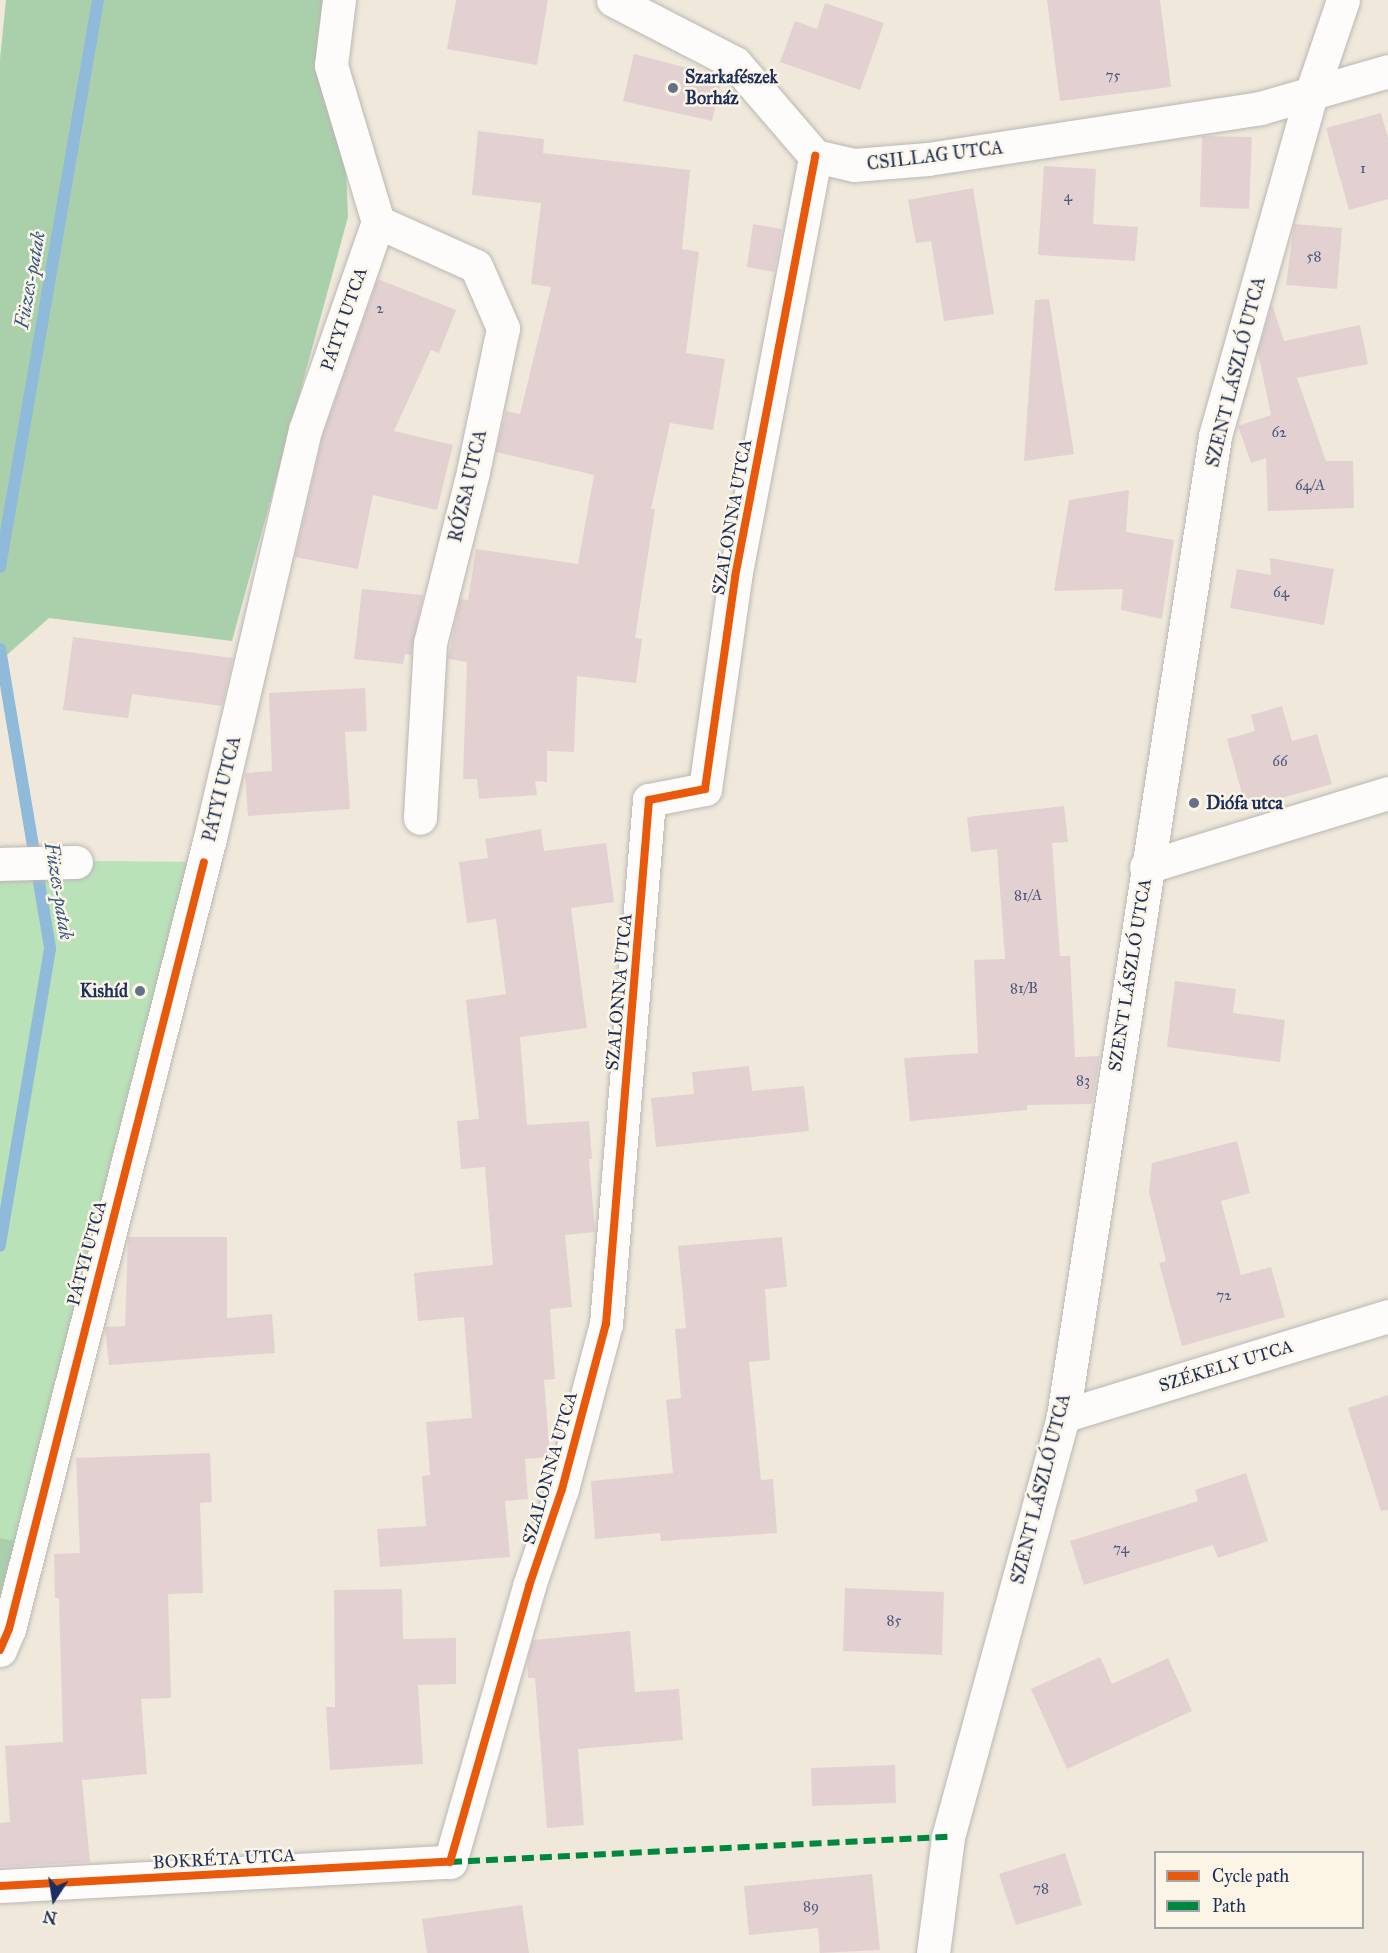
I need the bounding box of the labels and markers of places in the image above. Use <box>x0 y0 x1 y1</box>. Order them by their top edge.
place label: Szarkafészek Borház <box>685 67 778 110</box>
marker: Szarkafészek Borház <box>666 81 680 95</box>
place label: Diófa utca <box>1206 792 1283 814</box>
marker: Diófa utca <box>1187 796 1201 810</box>
place label: Kishíd <box>80 980 128 1002</box>
marker: Kishíd <box>133 984 147 998</box>

